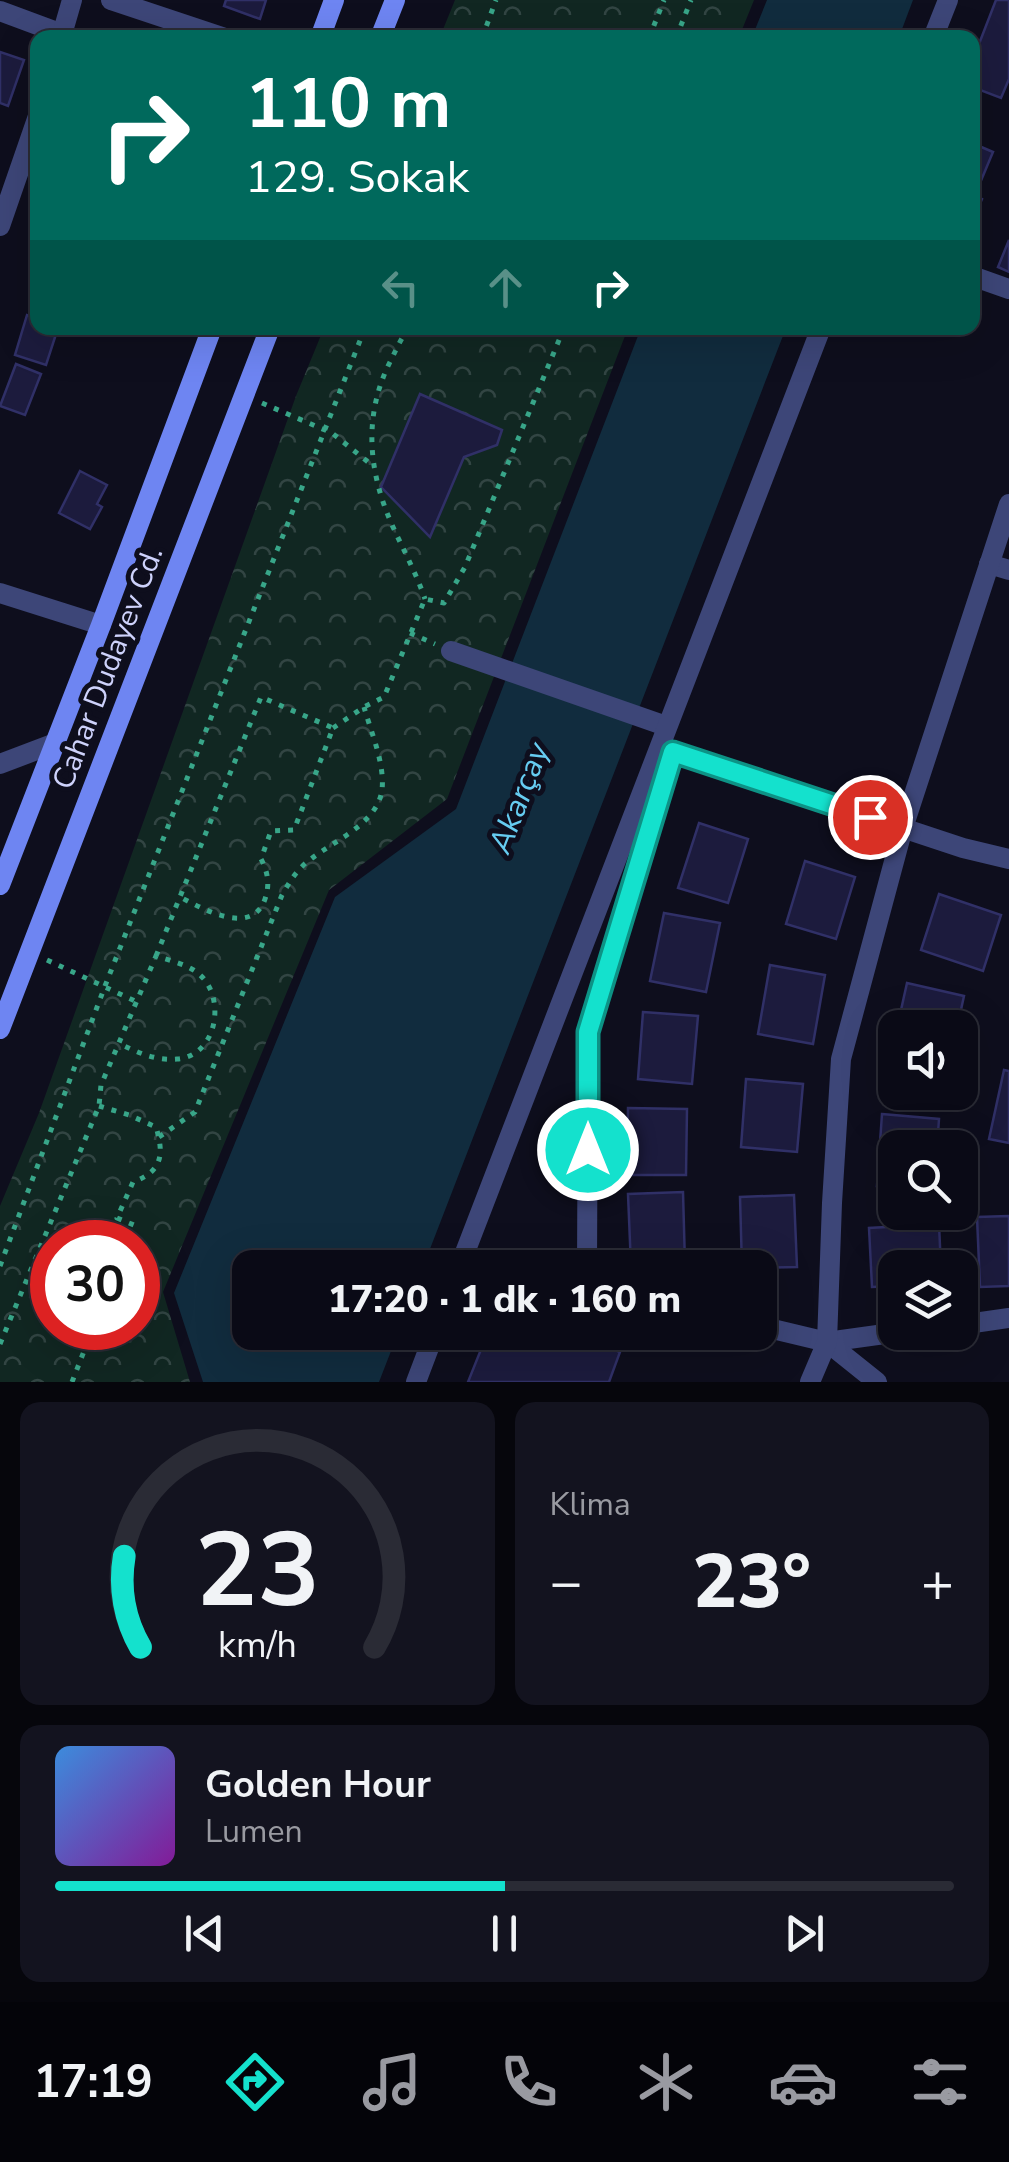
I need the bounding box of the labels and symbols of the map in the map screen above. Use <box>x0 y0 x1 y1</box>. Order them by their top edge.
street label: Cahar Dudayev Cd. <box>43 541 173 795</box>
water label: Akarçay <box>478 735 560 860</box>
pin <box>828 775 913 860</box>
position arrow <box>536 1098 640 1202</box>
speed limit sign: 30 <box>30 1220 160 1350</box>

